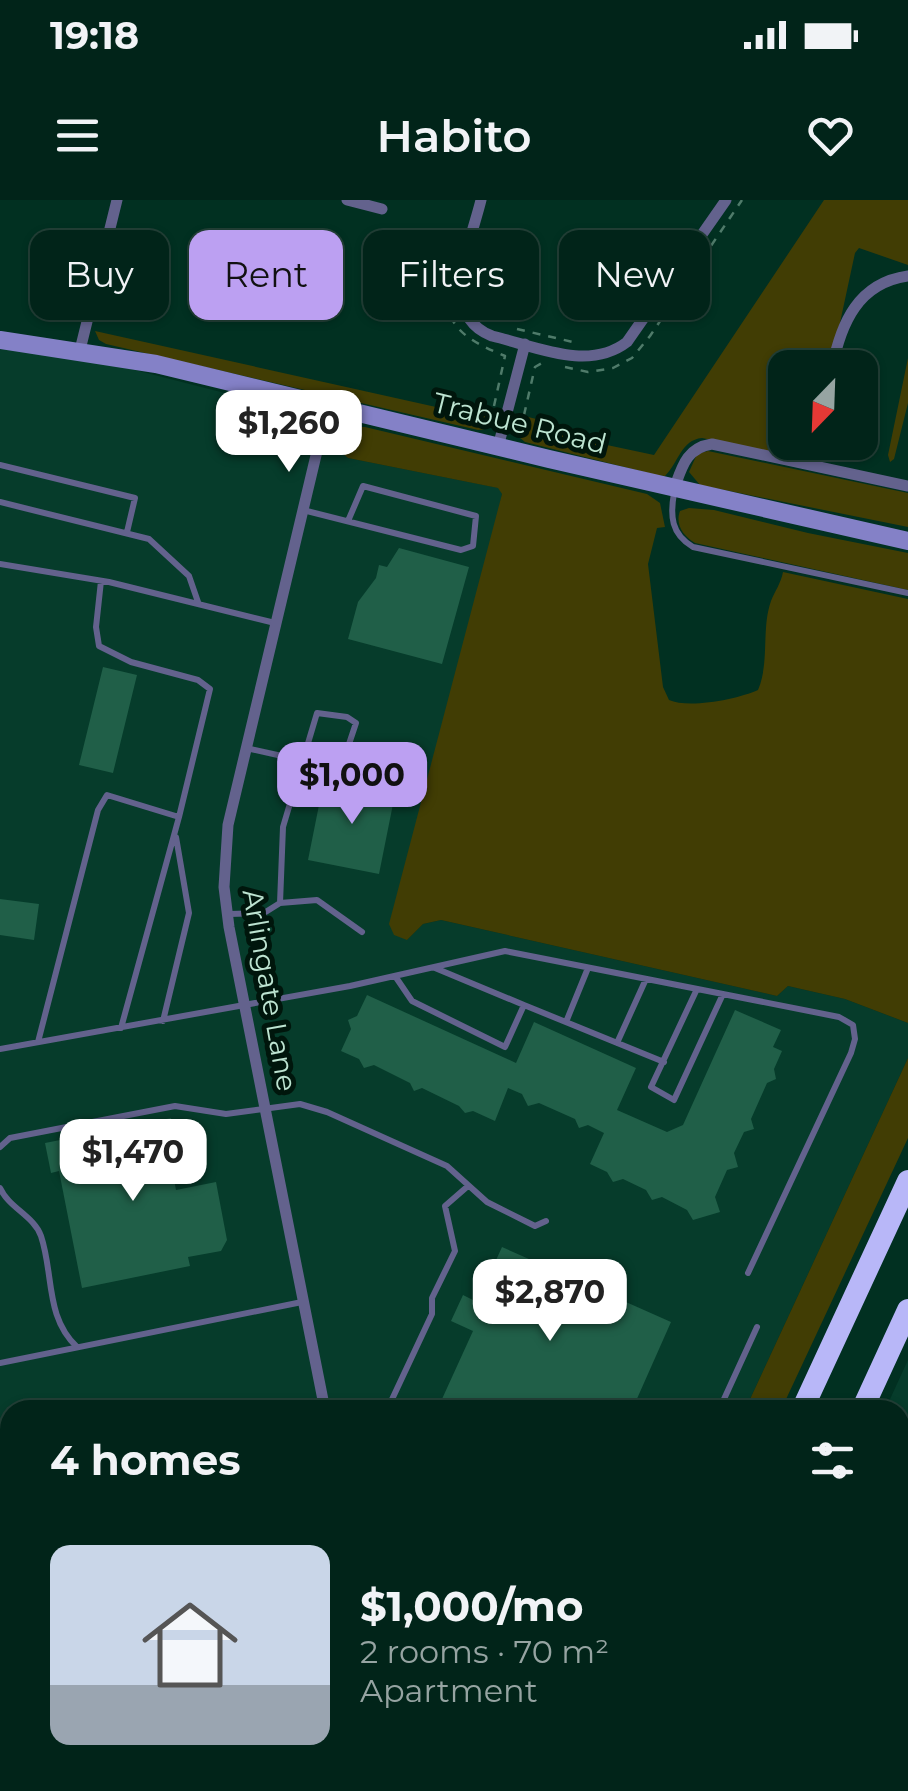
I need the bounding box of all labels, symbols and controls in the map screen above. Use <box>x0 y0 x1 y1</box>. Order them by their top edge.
text: 19:18 <box>50 12 139 59</box>
icon: menu <box>50 108 105 163</box>
text: Habito <box>377 108 531 163</box>
icon: heart <box>803 108 858 163</box>
chip: Buy <box>30 230 169 320</box>
chip: Rent <box>189 230 343 320</box>
chip: Filters <box>363 230 539 320</box>
chip: New <box>559 230 710 320</box>
north arrow <box>768 350 878 460</box>
map controls <box>768 350 878 460</box>
street label: Trabue Road <box>430 385 610 461</box>
pin: $1,260 <box>208 390 370 475</box>
text: $1,260 <box>238 403 340 442</box>
pin: $1,000 <box>271 742 433 827</box>
text: $1,000 <box>299 755 405 794</box>
street label: Arlingate Lane <box>235 886 305 1094</box>
pin: $1,470 <box>52 1119 214 1204</box>
text: $1,470 <box>82 1132 184 1171</box>
pin: $2,870 <box>469 1259 631 1344</box>
text: $2,870 <box>495 1272 605 1311</box>
icon: filters <box>805 1433 860 1488</box>
text: 4 homes <box>50 1434 241 1486</box>
text: $1,000/mo <box>360 1580 584 1632</box>
icon: home <box>130 1585 250 1705</box>
text: 2 rooms · 70 m² <box>360 1632 609 1671</box>
text: Apartment <box>360 1671 538 1710</box>

